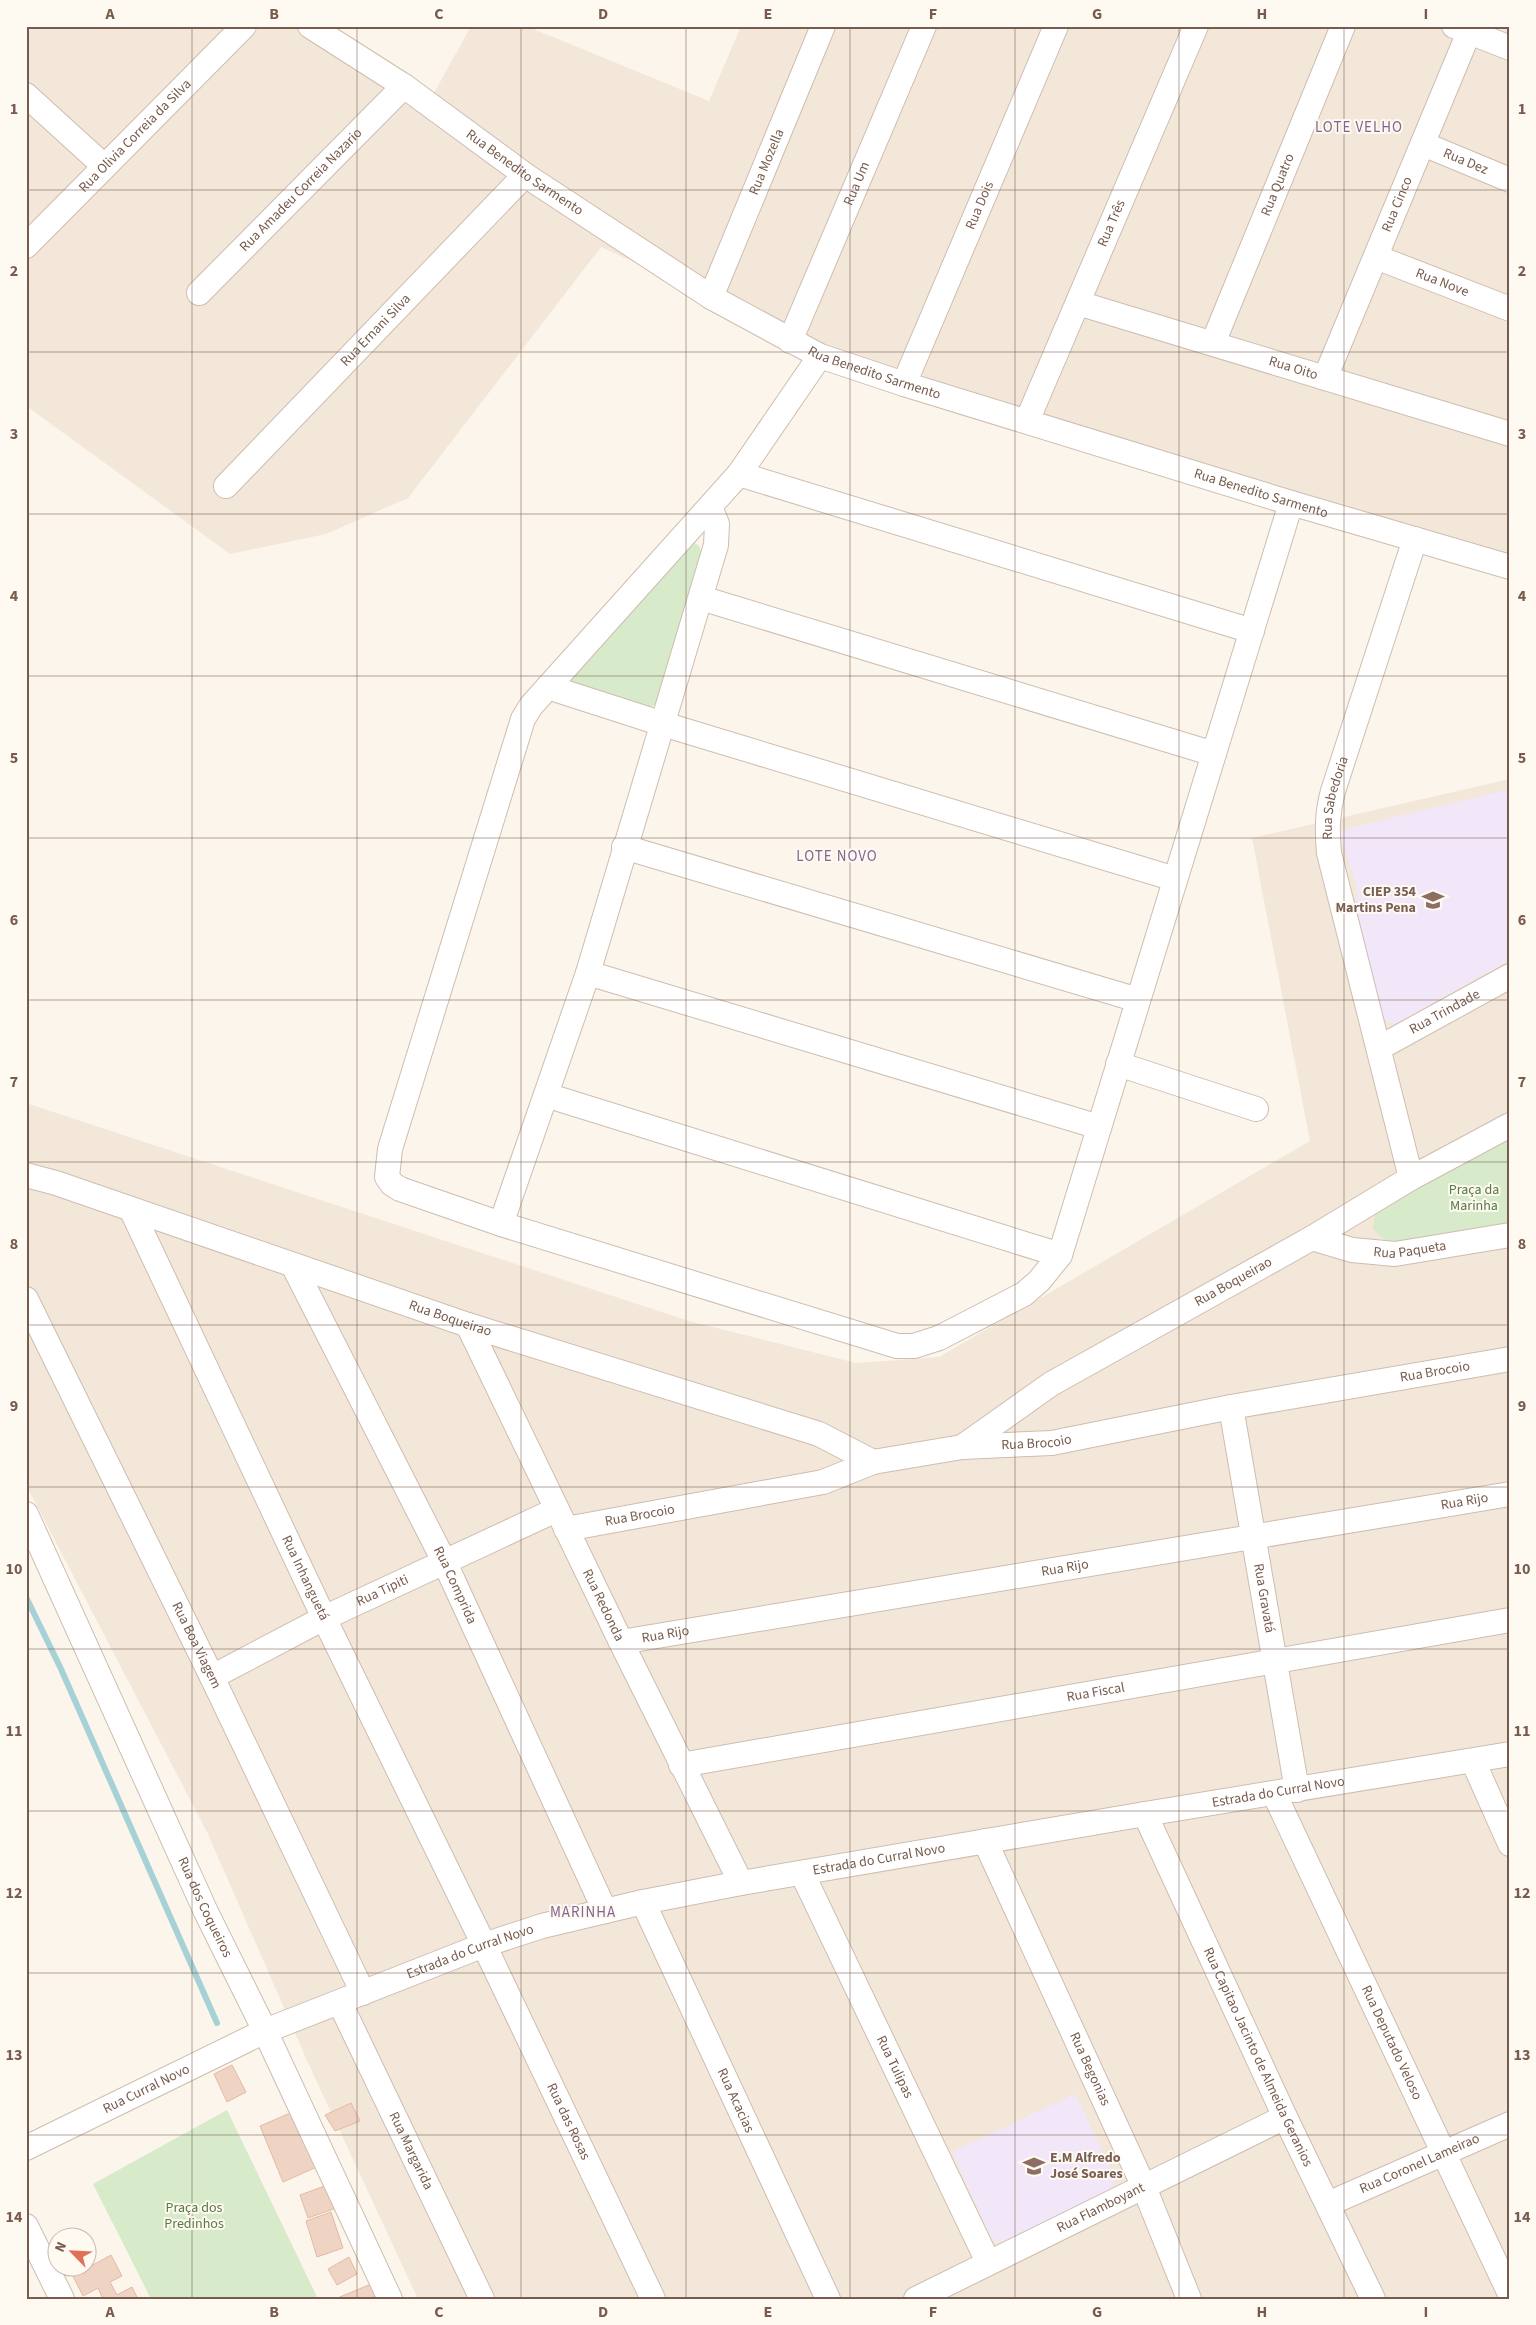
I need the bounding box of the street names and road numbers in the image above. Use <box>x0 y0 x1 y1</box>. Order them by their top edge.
street label: Rua Olivia Correia da Silva <box>74 75 196 197</box>
street label: Rua Amadeu Correia Nazario <box>235 124 367 256</box>
street label: Rua Benedito Sarmento <box>462 125 587 221</box>
street label: Rua Mozella <box>744 126 789 198</box>
street label: Rua Dez <box>1440 143 1491 180</box>
street label: Rua Quatro <box>1256 150 1300 219</box>
street label: Rua Um <box>839 159 875 209</box>
street label: Rua Cinco <box>1377 174 1418 235</box>
street label: Rua Dois <box>961 178 999 233</box>
street label: Rua Três <box>1093 196 1131 250</box>
street label: Rua Nove <box>1413 263 1472 302</box>
street label: Rua Ernani Silva <box>336 289 416 371</box>
street label: Rua Benedito Sarmento <box>804 341 943 405</box>
street label: Rua Oito <box>1266 351 1320 385</box>
street label: Rua Benedito Sarmento <box>1191 464 1330 523</box>
street label: Rua Sabedoria <box>1318 754 1354 840</box>
street label: Rua Trindade <box>1406 984 1484 1039</box>
street label: Rua Paqueta <box>1372 1236 1448 1264</box>
street label: Rua Boqueirao <box>1191 1252 1276 1312</box>
street label: Rua Boqueirao <box>406 1295 494 1342</box>
street label: Rua Brocoio <box>1398 1356 1472 1388</box>
street label: Rua Brocoio <box>1001 1429 1073 1455</box>
street label: Rua Rijo <box>1439 1488 1490 1515</box>
street label: Rua Brocoio <box>603 1499 676 1532</box>
street label: Rua Inhanguetá <box>276 1532 334 1624</box>
street label: Rua Comprida <box>428 1543 482 1627</box>
street label: Rua Rijo <box>1040 1554 1090 1582</box>
street label: Rua Gravatá <box>1248 1562 1280 1635</box>
street label: Rua Redonda <box>577 1566 629 1645</box>
street label: Rua Tipiti <box>353 1570 412 1612</box>
street label: Rua Boa Viagem <box>167 1599 226 1692</box>
street label: Rua Rijo <box>640 1621 691 1648</box>
street label: Rua Fiscal <box>1065 1677 1127 1707</box>
street label: Estrada do Curral Novo <box>1210 1771 1346 1813</box>
street label: Estrada do Curral Novo <box>811 1838 947 1881</box>
street label: Rua dos Coqueiros <box>172 1854 237 1961</box>
street label: Estrada do Curral Novo <box>404 1919 536 1984</box>
street label: Rua Capitao Jacinto de Almeida Geranios <box>1198 1944 1318 2170</box>
street label: Rua Deputado Veloso <box>1356 1982 1427 2103</box>
street label: Rua Begonias <box>1064 2029 1115 2109</box>
street label: Rua Tulipas <box>871 2032 918 2102</box>
street label: Rua Curral Novo <box>100 2059 193 2119</box>
street label: Rua Acacias <box>712 2065 759 2136</box>
street label: Rua das Rosas <box>541 2080 595 2164</box>
street label: Rua Margarida <box>384 2108 438 2193</box>
street label: Rua Coronel Lameirao <box>1356 2129 1483 2199</box>
street label: Rua Flamboyant <box>1053 2178 1148 2238</box>

